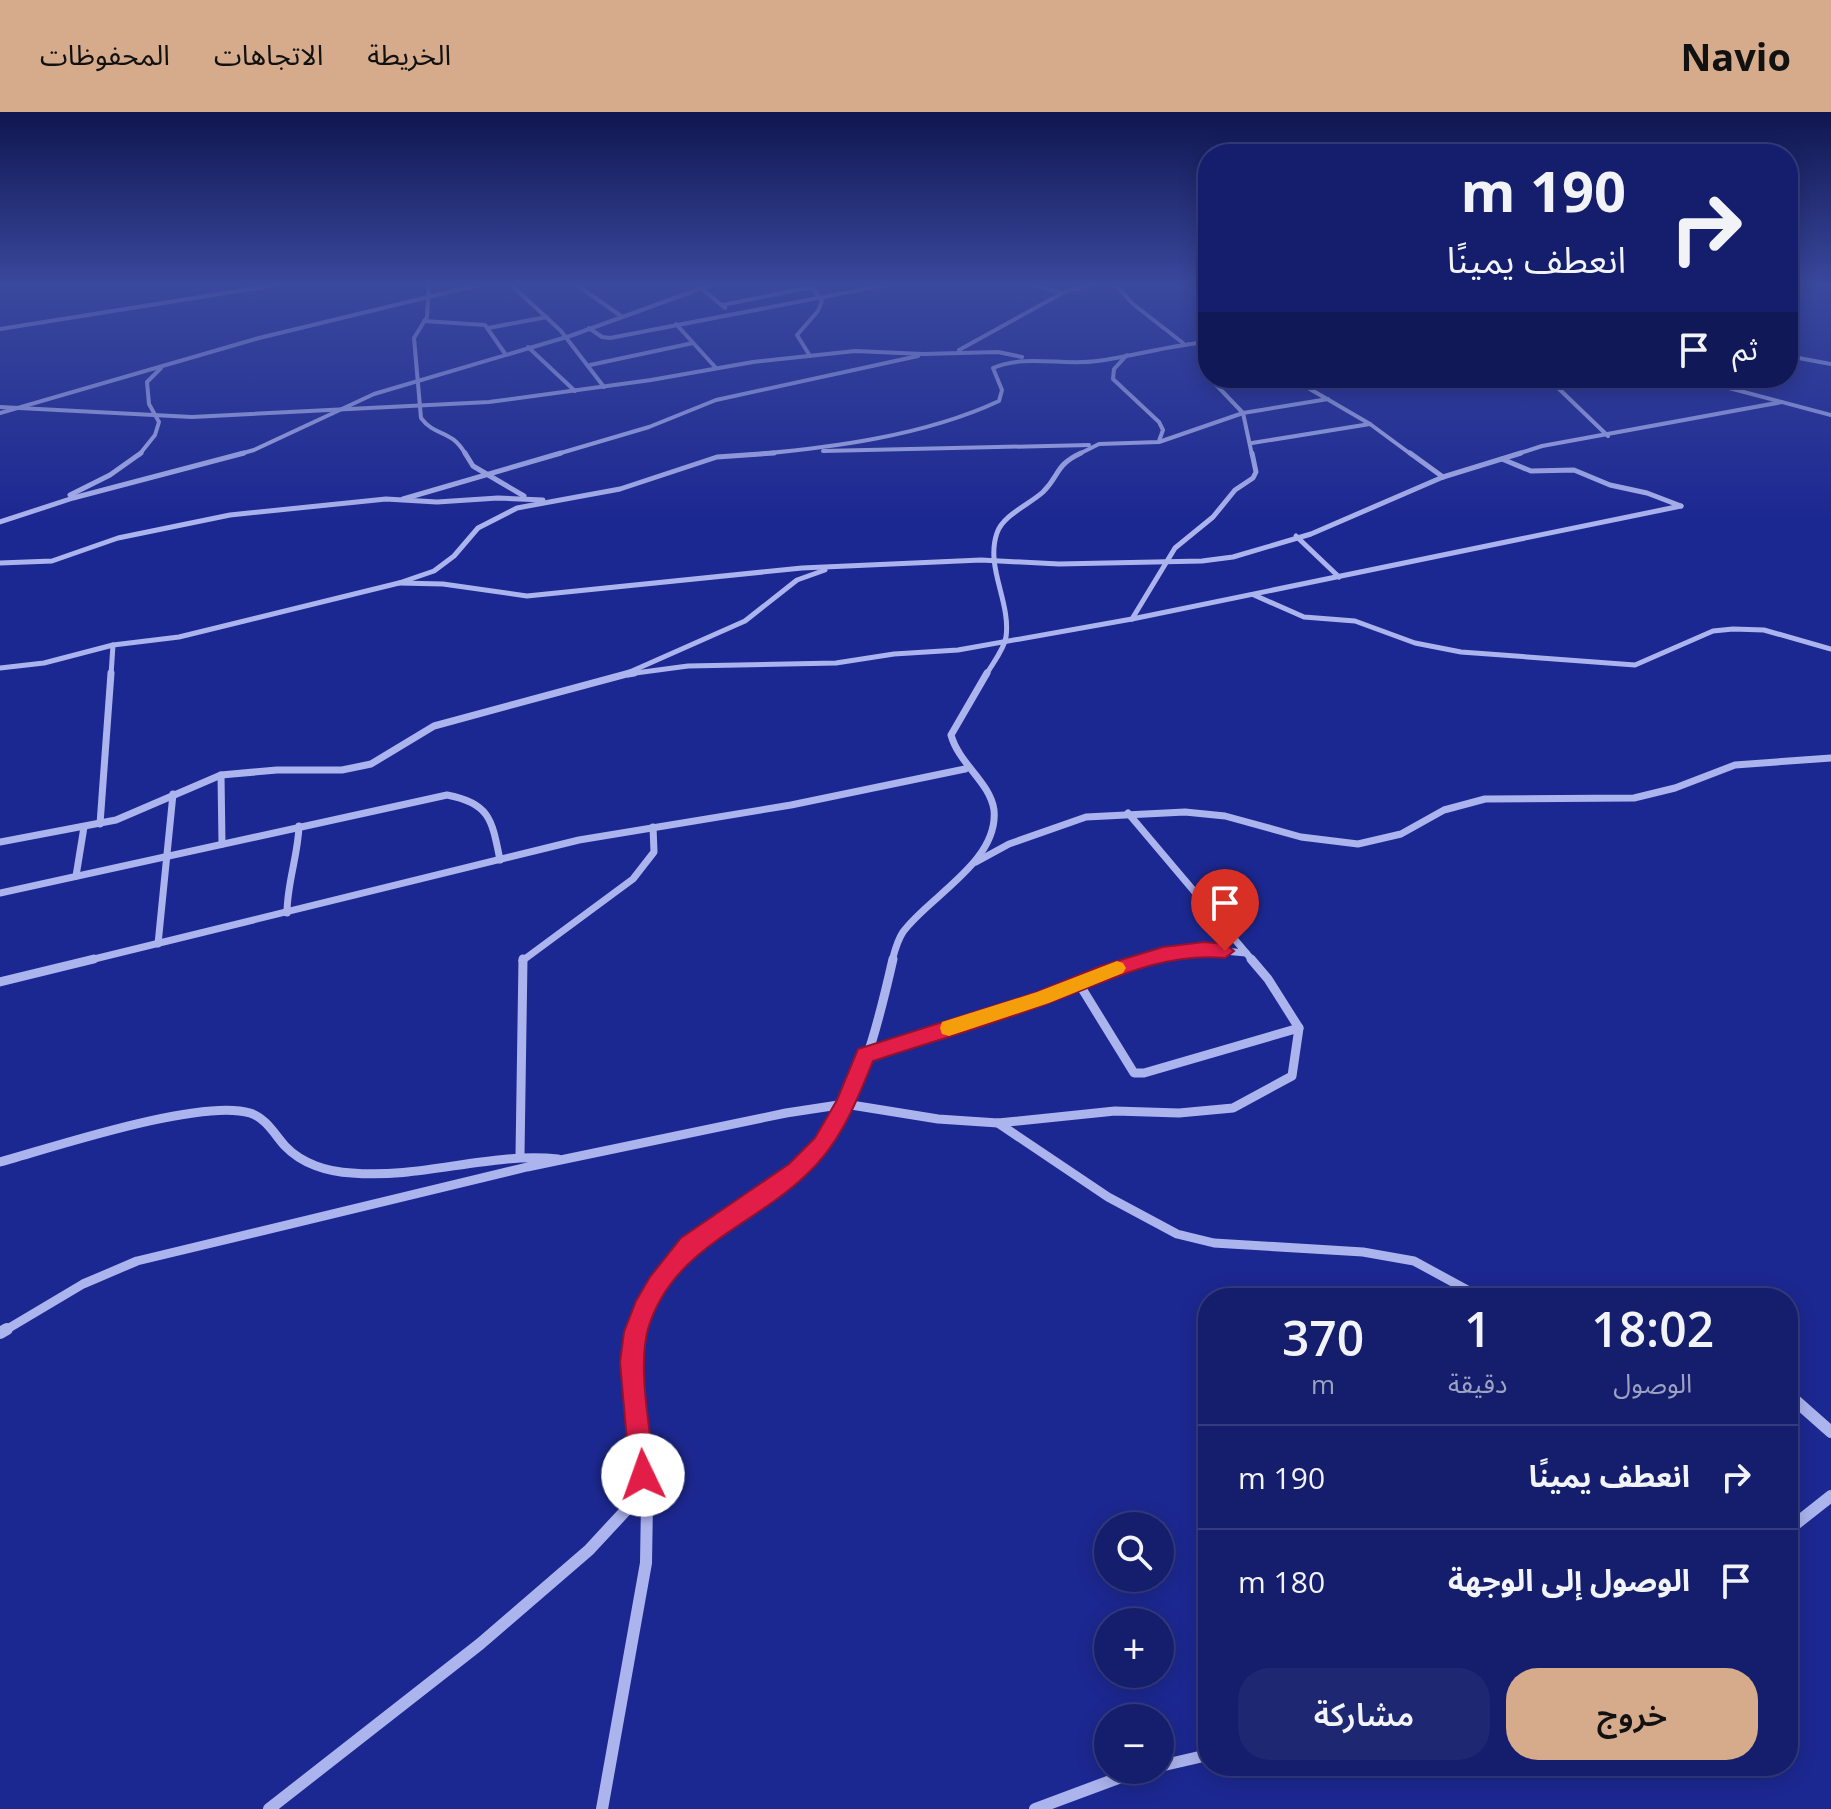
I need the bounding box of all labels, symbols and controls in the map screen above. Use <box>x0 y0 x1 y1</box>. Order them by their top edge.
text: Navio <box>1680 30 1791 82</box>
text: المحفوظات <box>40 35 170 73</box>
text: الاتجاهات <box>214 35 323 73</box>
text: الخريطة <box>367 35 451 73</box>
text: 190 m <box>1460 152 1626 228</box>
icon: right <box>1654 176 1758 280</box>
text: انعطف يمينًا <box>1447 235 1626 284</box>
icon: arrive <box>1672 328 1716 372</box>
text: ثم <box>1732 328 1758 369</box>
pin <box>1191 869 1259 951</box>
icon: arrive <box>1203 881 1247 925</box>
text: 1 <box>1464 1296 1491 1361</box>
text: 18:02 <box>1591 1296 1714 1361</box>
text: 370 <box>1282 1305 1364 1370</box>
text: دقيقة <box>1448 1365 1507 1401</box>
text: الوصول <box>1613 1365 1692 1401</box>
text: m <box>1311 1366 1335 1402</box>
position arrow <box>601 1433 685 1517</box>
text: انعطف يمينًا <box>1529 1455 1690 1496</box>
icon: right <box>1714 1455 1758 1499</box>
text: 190 m <box>1238 1457 1325 1498</box>
map controls <box>1094 1512 1174 1784</box>
button: search <box>1094 1512 1174 1592</box>
text: الوصول إلى الوجهة <box>1448 1559 1690 1600</box>
icon: arrive <box>1714 1559 1758 1603</box>
text: 180 m <box>1238 1561 1325 1602</box>
button: + <box>1094 1608 1174 1688</box>
button: مشاركة <box>1238 1668 1490 1760</box>
button: خروج <box>1506 1668 1758 1760</box>
button: − <box>1094 1704 1174 1784</box>

